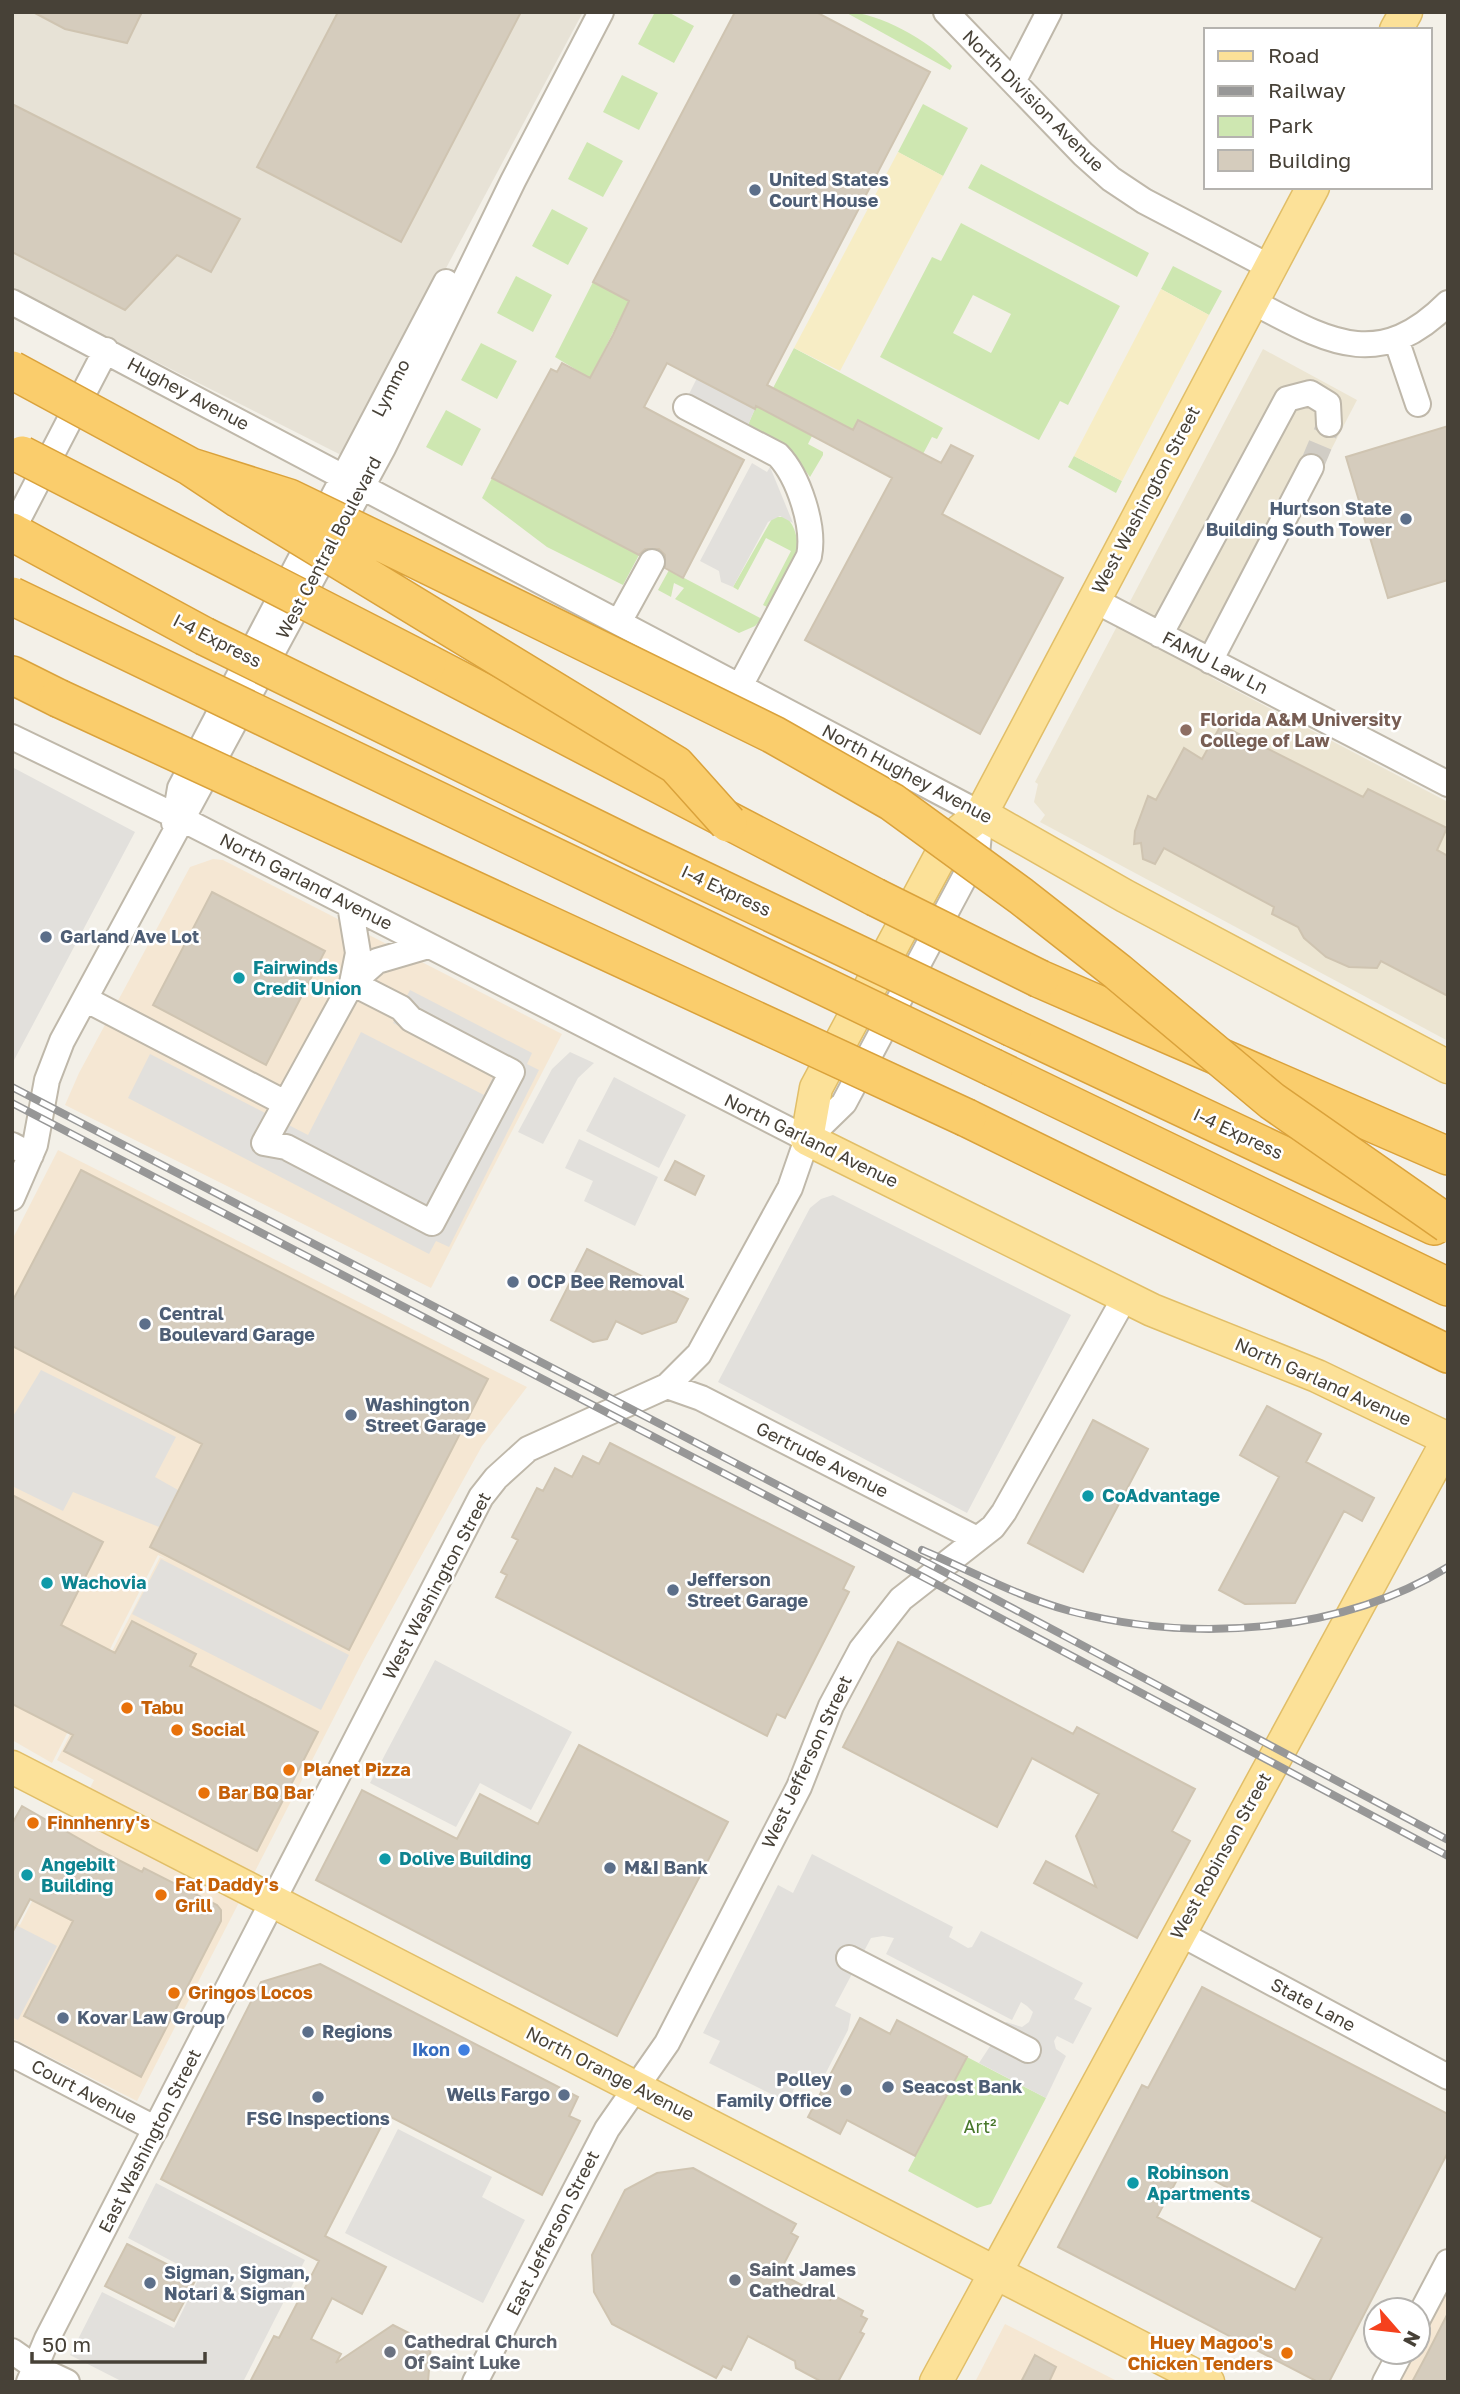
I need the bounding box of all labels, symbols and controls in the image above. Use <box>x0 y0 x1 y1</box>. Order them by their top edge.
street label: North Division Avenue <box>958 25 1109 176</box>
legend <box>1204 28 1432 189</box>
text: Road <box>1268 42 1319 68</box>
text: Railway <box>1268 77 1346 103</box>
text: Park <box>1268 112 1314 138</box>
text: Building <box>1268 147 1351 173</box>
place label: United States Court House <box>769 168 889 211</box>
marker: United States Court House <box>747 182 763 198</box>
street label: Hughey Avenue <box>124 352 253 435</box>
street label: Lymmo <box>366 355 414 420</box>
street label: West Washington Street <box>1086 402 1204 597</box>
street label: West Central Boulevard <box>271 453 386 642</box>
place label: Hurtson State Building South Tower <box>1206 497 1392 540</box>
marker: Hurtson State Building South Tower <box>1398 511 1414 527</box>
street label: I-4 Express <box>170 608 265 672</box>
street label: FAMU Law Ln <box>1159 626 1272 698</box>
place label: Florida A&M University College of Law <box>1200 708 1402 751</box>
street label: North Hughey Avenue <box>819 719 996 827</box>
marker: Florida A&M University College of Law <box>1178 722 1194 738</box>
street label: North Garland Avenue <box>217 828 396 934</box>
street label: I-4 Express <box>678 860 775 920</box>
place label: Garland Ave Lot <box>60 925 199 947</box>
marker: Garland Ave Lot <box>38 929 54 945</box>
place label: Fairwinds Credit Union <box>253 956 362 999</box>
marker: Fairwinds Credit Union <box>231 970 247 986</box>
street label: North Garland Avenue <box>721 1088 902 1192</box>
street label: I-4 Express <box>1190 1103 1287 1163</box>
place label: OCP Bee Removal <box>527 1270 684 1292</box>
marker: OCP Bee Removal <box>505 1274 521 1290</box>
place label: Central Boulevard Garage <box>159 1302 315 1345</box>
marker: Central Boulevard Garage <box>137 1316 153 1332</box>
street label: North Garland Avenue <box>1232 1332 1415 1430</box>
place label: Washington Street Garage <box>365 1393 487 1436</box>
marker: Washington Street Garage <box>343 1407 359 1423</box>
street label: Gertrude Avenue <box>753 1416 892 1502</box>
place label: CoAdvantage <box>1102 1484 1220 1506</box>
street label: West Washington Street <box>377 1488 495 1683</box>
marker: CoAdvantage <box>1080 1488 1096 1504</box>
place label: Jefferson Street Garage <box>687 1568 809 1611</box>
place label: Wachovia <box>61 1571 146 1593</box>
marker: Wachovia <box>39 1575 55 1591</box>
marker: Jefferson Street Garage <box>665 1582 681 1598</box>
street label: West Jefferson Street <box>756 1672 856 1852</box>
place label: Tabu <box>141 1696 183 1718</box>
marker: Tabu <box>119 1700 135 1716</box>
place label: Social <box>191 1718 246 1740</box>
marker: Social <box>169 1722 185 1738</box>
place label: Planet Pizza <box>303 1758 411 1780</box>
marker: Planet Pizza <box>281 1762 297 1778</box>
street label: West Robinson Street <box>1165 1768 1275 1943</box>
place label: Bar BQ Bar <box>218 1781 314 1803</box>
marker: Bar BQ Bar <box>196 1785 212 1801</box>
place label: Finnhenry's <box>47 1811 150 1833</box>
marker: Finnhenry's <box>25 1815 41 1831</box>
place label: Dolive Building <box>399 1847 531 1869</box>
marker: Dolive Building <box>377 1851 393 1867</box>
place label: Angebilt Building <box>41 1853 115 1896</box>
place label: M&I Bank <box>624 1856 708 1878</box>
marker: M&I Bank <box>602 1860 618 1876</box>
marker: Angebilt Building <box>19 1867 35 1883</box>
place label: Fat Daddy's Grill <box>175 1873 279 1916</box>
marker: Fat Daddy's Grill <box>153 1887 169 1903</box>
street label: State Lane <box>1267 1973 1360 2036</box>
place label: Gringos Locos <box>188 1981 313 2003</box>
marker: Gringos Locos <box>166 1985 182 2001</box>
place label: Kovar Law Group <box>77 2006 225 2028</box>
marker: Kovar Law Group <box>55 2010 71 2026</box>
place label: Regions <box>322 2020 393 2042</box>
street label: North Orange Avenue <box>523 2021 698 2125</box>
marker: Regions <box>300 2024 316 2040</box>
place label: Ikon <box>412 2038 450 2060</box>
marker: Ikon <box>456 2042 472 2058</box>
street label: East Washington Street <box>93 2045 205 2236</box>
street label: Court Avenue <box>28 2054 141 2128</box>
place label: Polley Family Office <box>716 2068 832 2111</box>
place label: Seacost Bank <box>902 2075 1023 2097</box>
marker: Seacost Bank <box>880 2079 896 2095</box>
marker: Polley Family Office <box>838 2082 854 2098</box>
place label: Wells Fargo <box>446 2083 550 2105</box>
marker: Wells Fargo <box>556 2087 572 2103</box>
marker: FSG Inspections <box>310 2089 326 2105</box>
place label: FSG Inspections <box>246 2107 390 2129</box>
park label: Art² <box>963 2115 997 2137</box>
street label: East Jefferson Street <box>501 2146 603 2319</box>
place label: Robinson Apartments <box>1147 2161 1250 2204</box>
marker: Robinson Apartments <box>1125 2175 1141 2191</box>
place label: Saint James Cathedral <box>749 2258 856 2301</box>
place label: Sigman, Sigman, Notari & Sigman <box>164 2261 310 2304</box>
marker: Saint James Cathedral <box>727 2272 743 2288</box>
marker: Sigman, Sigman, Notari & Sigman <box>142 2275 158 2291</box>
north arrow <box>1362 2296 1432 2366</box>
scale bar <box>32 2320 205 2364</box>
text: N <box>1399 2327 1426 2351</box>
place label: Cathedral Church Of Saint Luke <box>404 2330 557 2373</box>
text: 50 m <box>42 2331 91 2357</box>
place label: Huey Magoo's Chicken Tenders <box>1127 2331 1273 2374</box>
marker: Cathedral Church Of Saint Luke <box>382 2344 398 2360</box>
marker: Huey Magoo's Chicken Tenders <box>1279 2345 1295 2361</box>

